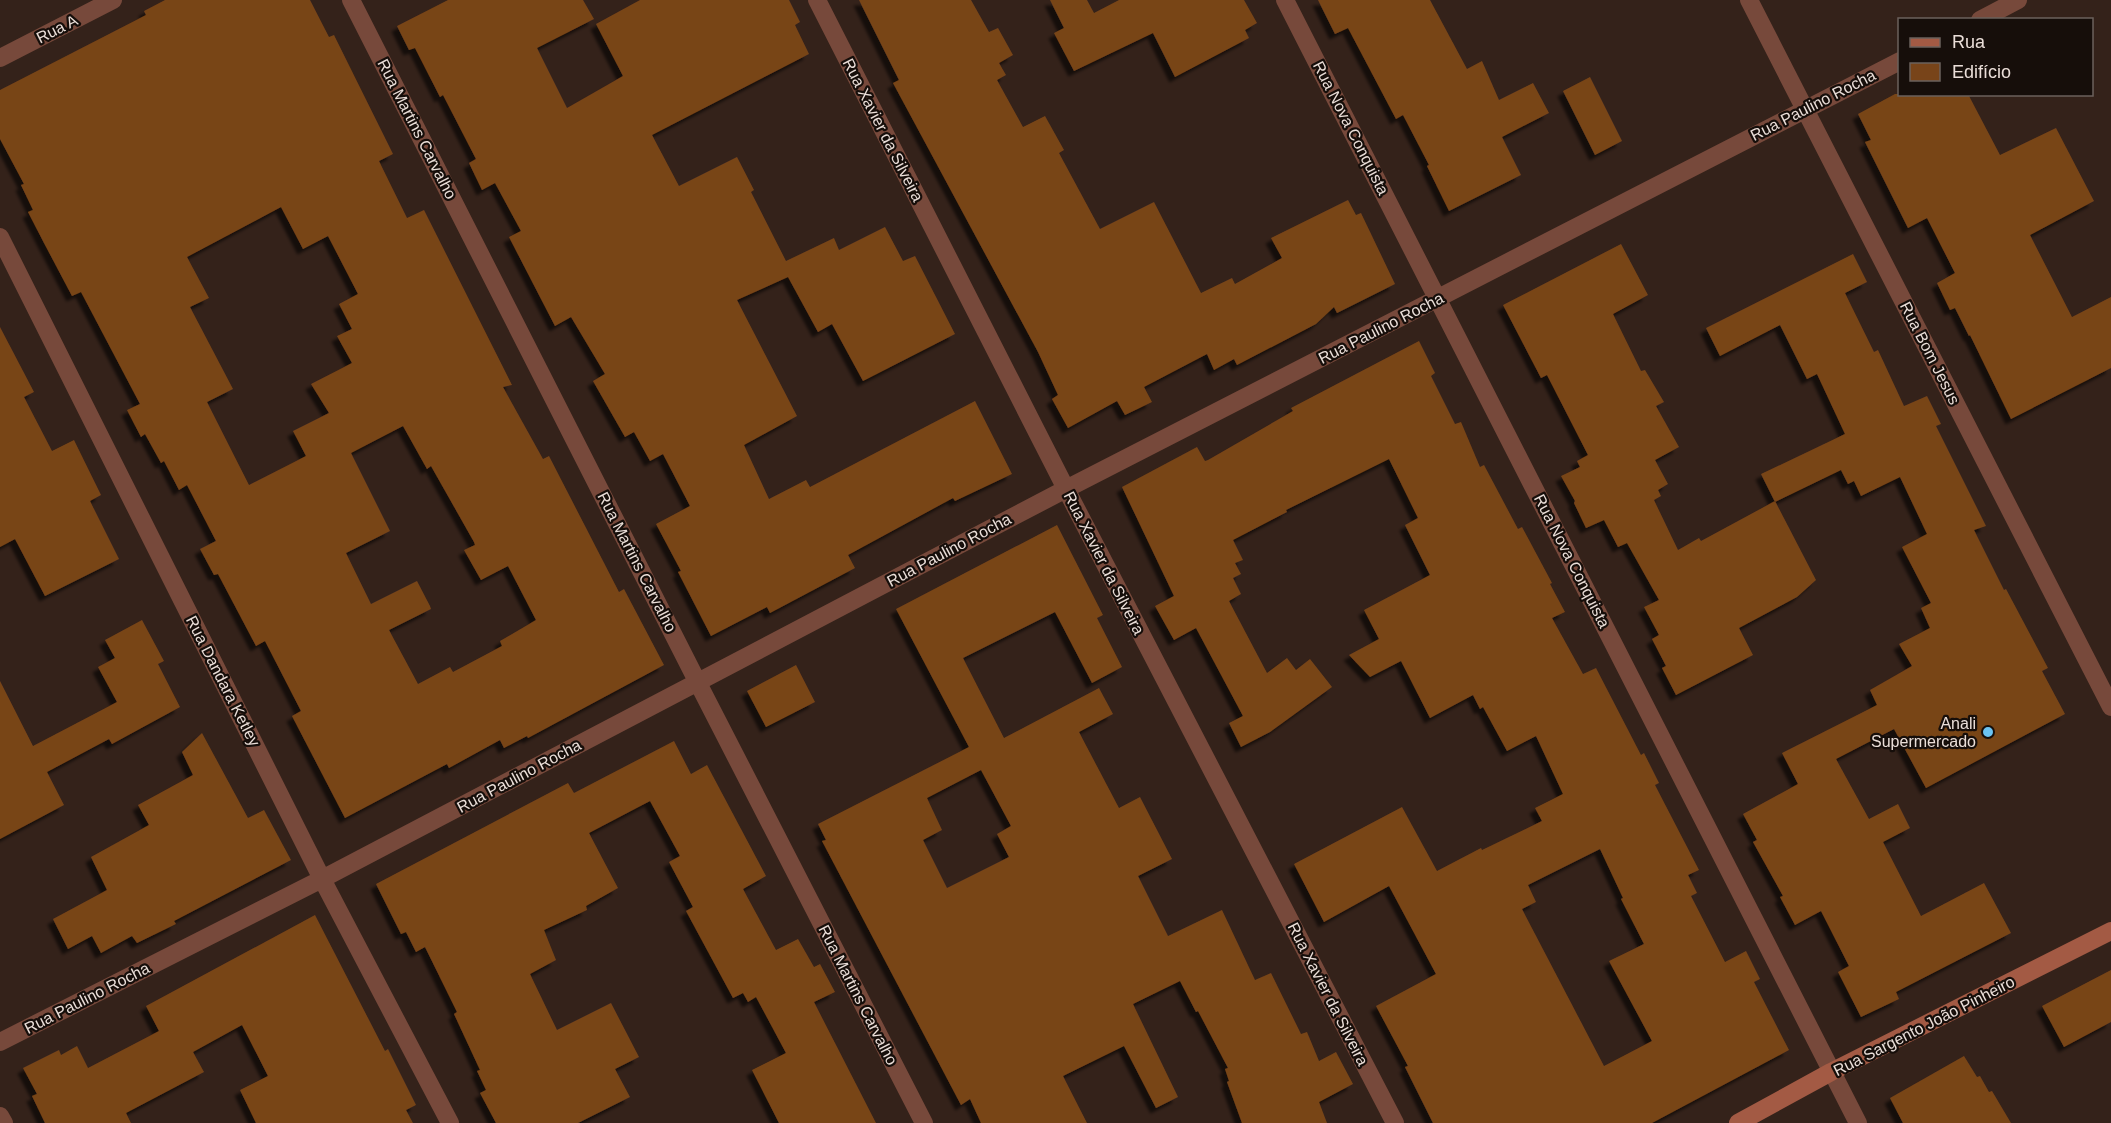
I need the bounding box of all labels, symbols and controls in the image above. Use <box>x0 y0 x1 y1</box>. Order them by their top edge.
street label: Rua A <box>34 11 81 46</box>
legend <box>1898 18 2093 96</box>
text: Rua <box>1952 32 1986 52</box>
street label: Rua Martins Carvalho <box>374 56 460 202</box>
street label: Rua Xavier da Silveira <box>839 56 927 204</box>
street label: Rua Nova Conquista <box>1310 58 1392 198</box>
text: Edifício <box>1952 62 2011 82</box>
street label: Rua Paulino Rocha <box>1748 66 1878 144</box>
street label: Rua Paulino Rocha <box>1316 289 1446 367</box>
street label: Rua Bom Jesus <box>1897 299 1963 407</box>
street label: Rua Martins Carvalho <box>594 489 680 635</box>
street label: Rua Xavier da Silveira <box>1060 489 1148 637</box>
street label: Rua Nova Conquista <box>1531 491 1613 631</box>
street label: Rua Paulino Rocha <box>884 510 1014 590</box>
street label: Rua Dandara Ketley <box>183 613 263 749</box>
place label: Anali Supermercado <box>1871 715 1976 750</box>
marker: Anali Supermercado <box>1981 725 1995 739</box>
street label: Rua Paulino Rocha <box>454 736 584 816</box>
street label: Rua Xavier da Silveira <box>1284 920 1372 1068</box>
street label: Rua Martins Carvalho <box>815 922 901 1068</box>
street label: Rua Paulino Rocha <box>22 959 152 1037</box>
street label: Rua Sargento João Pinheiro <box>1831 973 2018 1079</box>

